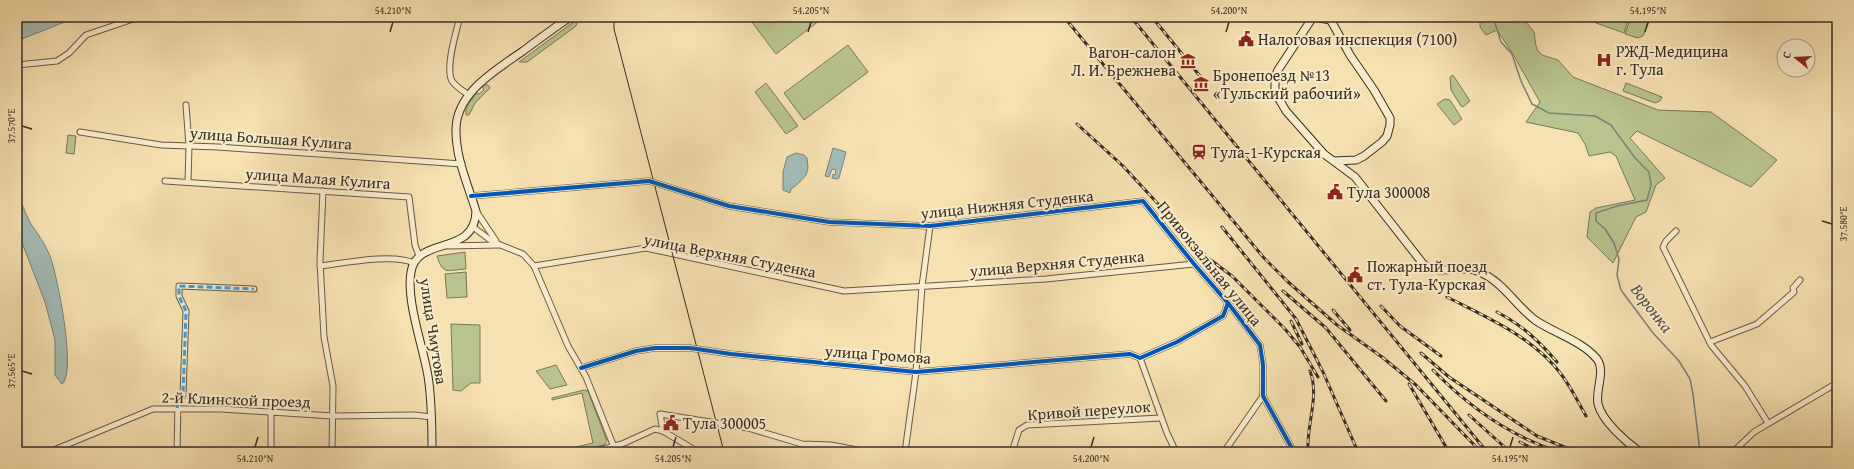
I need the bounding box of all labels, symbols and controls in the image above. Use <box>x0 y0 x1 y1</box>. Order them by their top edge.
text: 54.210°N <box>375 3 412 18</box>
text: 54.205°N <box>793 3 830 18</box>
text: 54.200°N <box>1211 3 1248 18</box>
text: 54.195°N <box>1630 3 1667 18</box>
place label: Налоговая инспекция (7100) <box>1258 27 1457 51</box>
public building icon: Налоговая инспекция (7100) <box>1237 30 1255 48</box>
north arrow <box>1776 38 1816 78</box>
place label: РЖД-Медицина г. Тула <box>1616 39 1729 81</box>
place label: Вагон-салон Л. И. Брежнева <box>1071 40 1176 82</box>
text: С <box>1778 49 1795 60</box>
hospital icon: РЖД-Медицина г. Тула <box>1595 51 1613 69</box>
museum icon: Вагон-салон Л. И. Брежнева <box>1179 52 1197 70</box>
place label: Бронепоезд №13 «Тульский рабочий» <box>1213 63 1361 105</box>
museum icon: Бронепоезд №13 «Тульский рабочий» <box>1192 75 1210 93</box>
text: 37.570°E <box>4 108 19 144</box>
street label: улица Большая Кулига <box>188 120 353 156</box>
place label: Тула-1-Курская <box>1211 140 1321 164</box>
station icon: Тула-1-Курская <box>1190 143 1208 161</box>
street label: улица Малая Кулига <box>244 161 392 195</box>
place label: Тула 300008 <box>1347 180 1431 204</box>
street label: улица Нижняя Cтуденкa <box>918 183 1095 225</box>
public building icon: Тула 300008 <box>1326 183 1344 201</box>
street label: Привокзальная улица <box>1152 195 1268 331</box>
text: 37.580°E <box>1836 206 1851 242</box>
street label: улица Верхняя Студенка <box>641 226 819 284</box>
street label: улица Верхняя Cтуденка <box>968 243 1146 283</box>
place label: Пожарный поезд ст. Тула-Курская <box>1367 254 1488 296</box>
public building icon: Пожарный поезд ст. Тула-Курская <box>1346 266 1364 284</box>
street label: улица Чмутова <box>414 275 454 386</box>
water label: Воронка <box>1625 277 1680 338</box>
street label: улица Громова <box>823 338 932 370</box>
text: 37.565°E <box>4 353 19 389</box>
street label: 2-й Клинской проезд <box>161 384 311 414</box>
street label: Кривой переулок <box>1027 394 1152 426</box>
place label: Тула 300005 <box>683 411 766 435</box>
public building icon: Тула 300005 <box>662 414 680 432</box>
text: 54.210°N <box>237 451 274 466</box>
text: 54.205°N <box>655 451 692 466</box>
text: 54.200°N <box>1073 451 1110 466</box>
text: 54.195°N <box>1492 451 1529 466</box>

